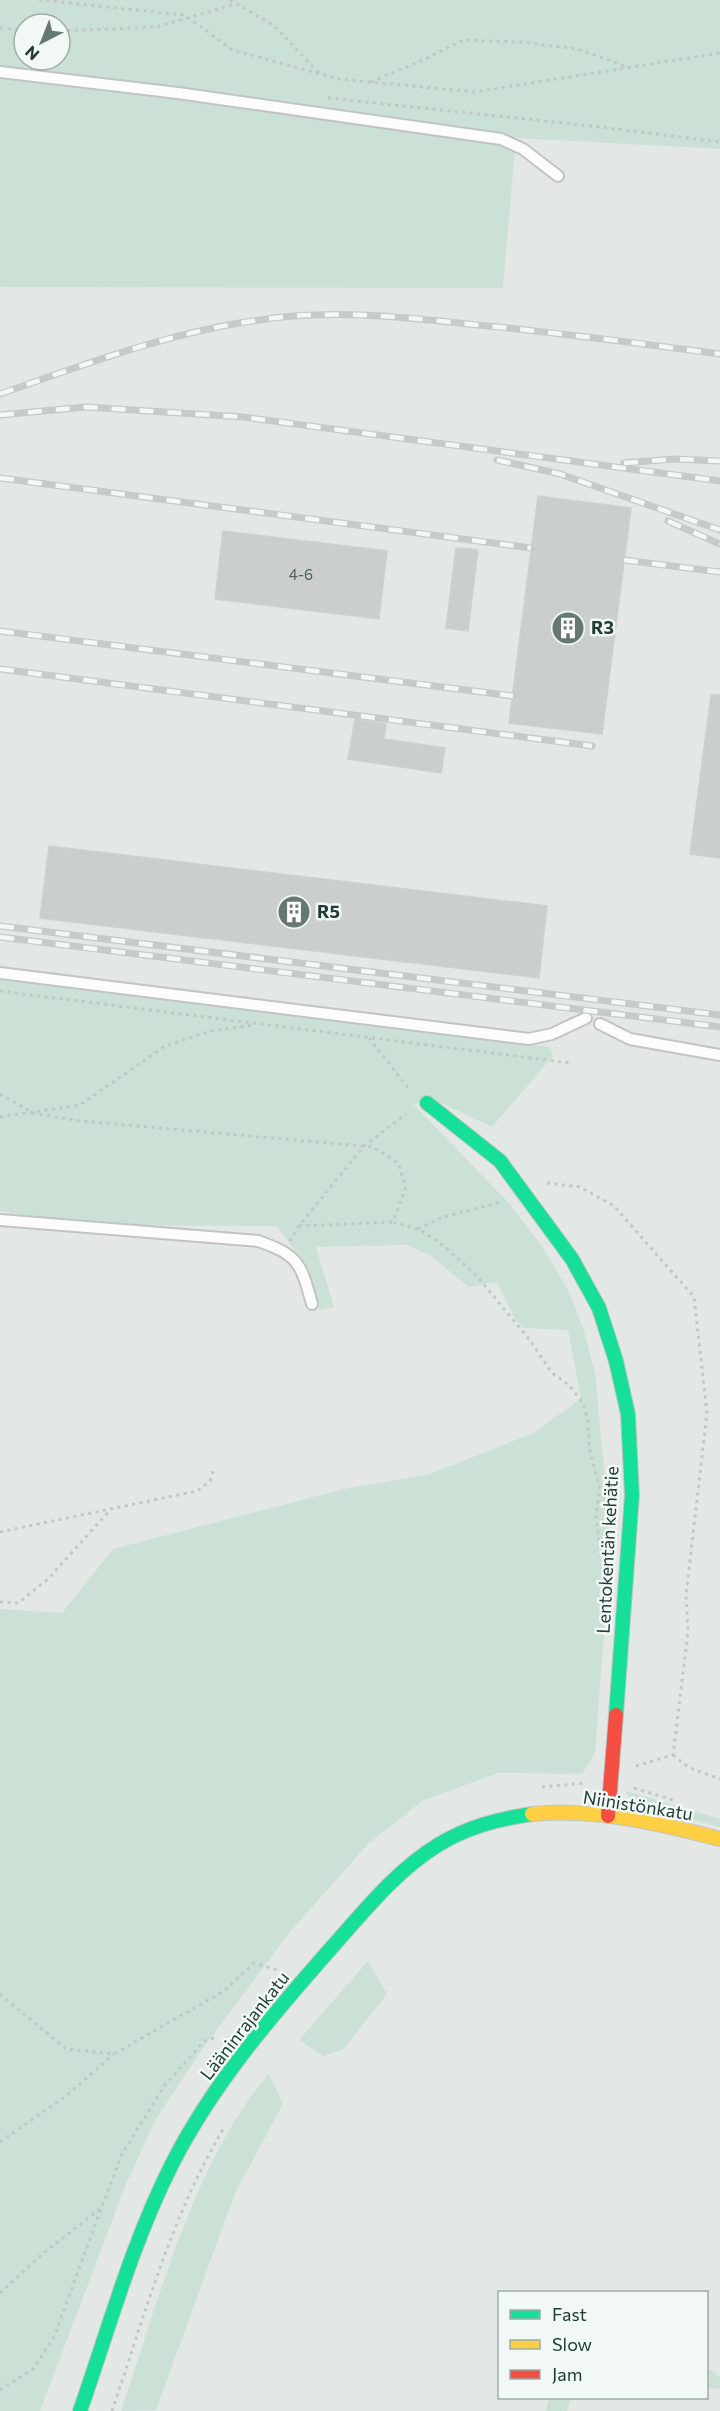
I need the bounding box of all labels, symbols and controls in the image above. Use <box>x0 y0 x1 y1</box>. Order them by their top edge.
north arrow <box>12 12 72 72</box>
text: N <box>21 42 42 65</box>
house number: 4-6 <box>289 565 313 583</box>
building icon: R3 <box>550 610 586 646</box>
place label: R3 <box>591 616 614 638</box>
building icon: R5 <box>276 894 312 930</box>
place label: R5 <box>317 900 340 922</box>
street label: Lentokentän kehätie <box>592 1466 622 1634</box>
street label: Niinistönkatu <box>582 1785 695 1825</box>
street label: Lääninrajankatu <box>195 1967 293 2084</box>
legend <box>498 2291 708 2399</box>
text: Fast <box>552 2303 587 2325</box>
text: Slow <box>552 2333 592 2355</box>
text: Jam <box>552 2363 582 2385</box>

